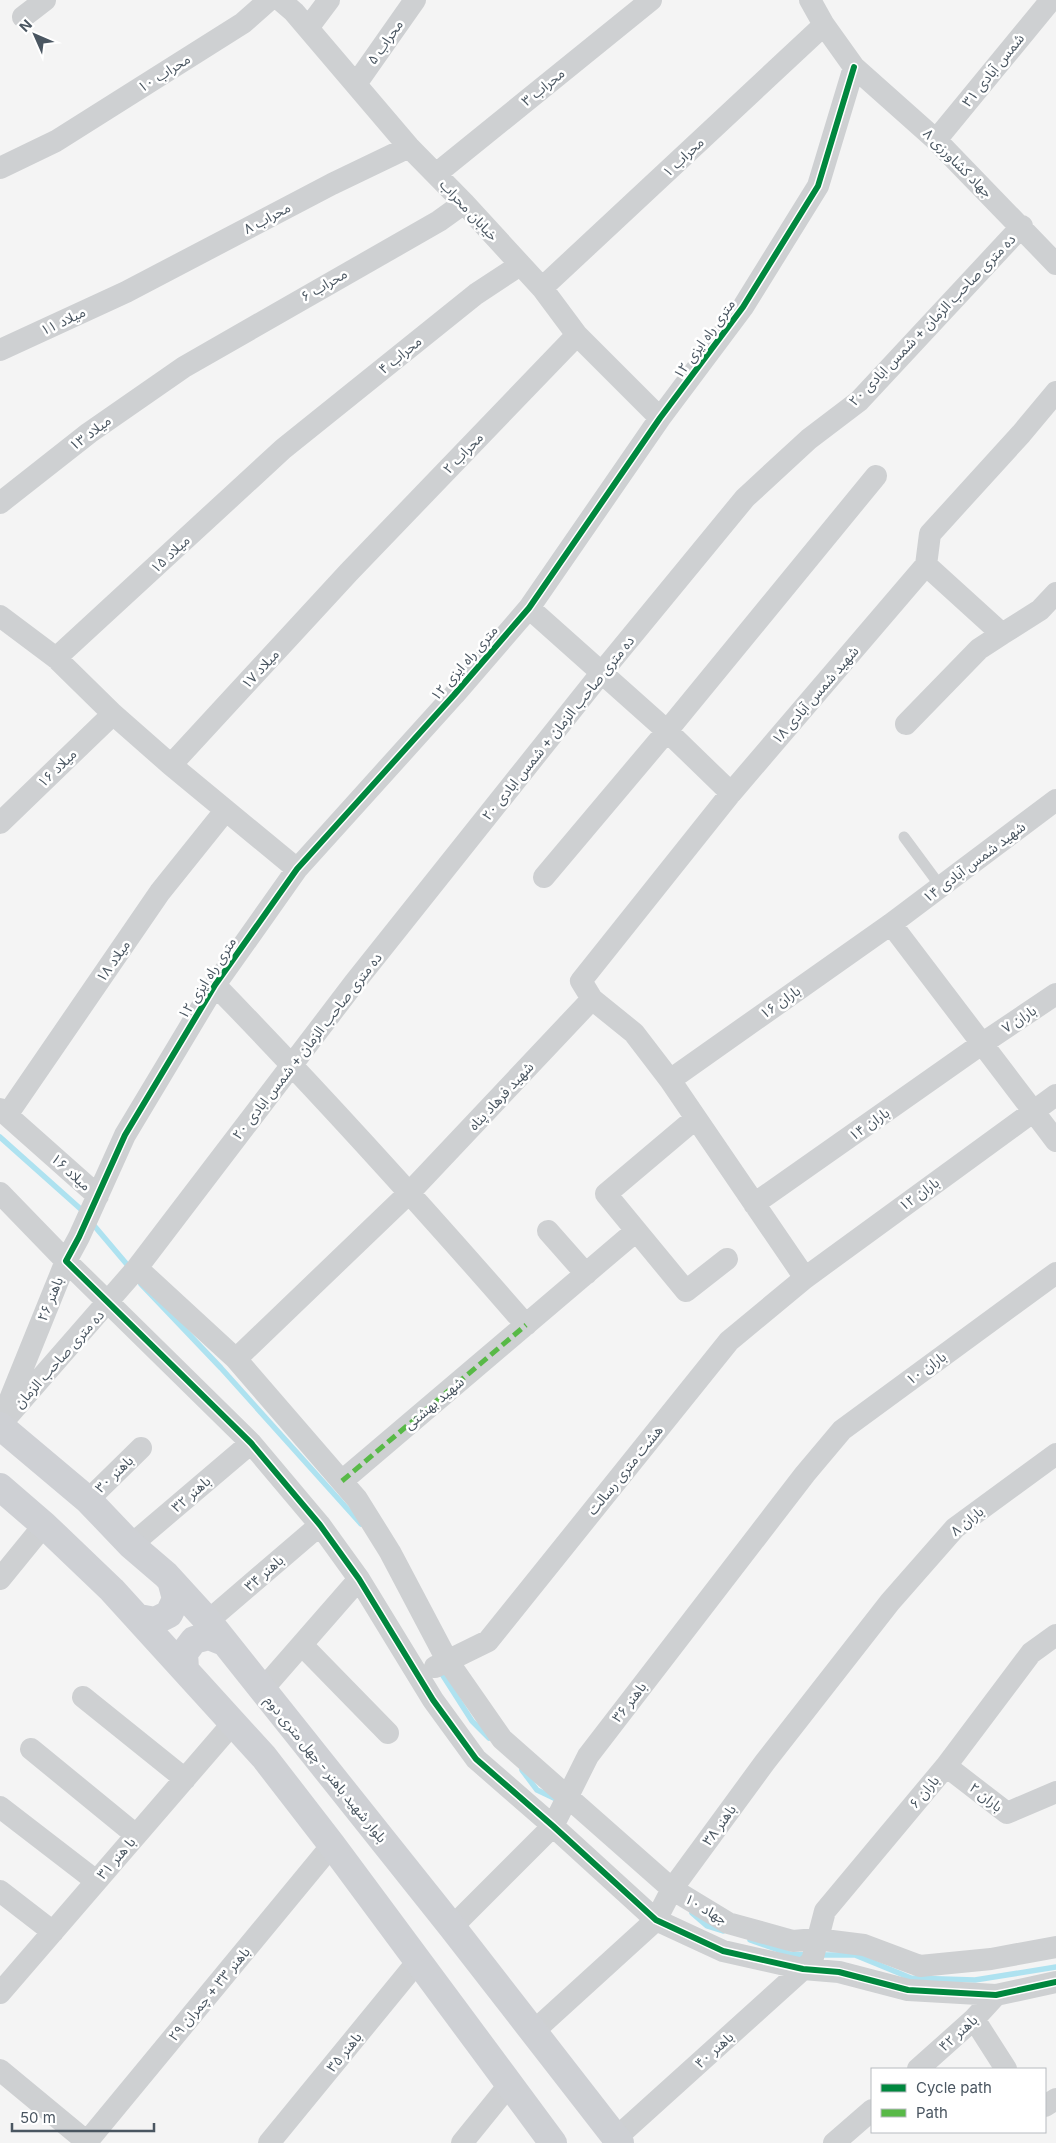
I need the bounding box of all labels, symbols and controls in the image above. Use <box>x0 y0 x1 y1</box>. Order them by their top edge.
north arrow <box>10 10 60 60</box>
text: N <box>16 16 35 35</box>
street label: محراب ۵ <box>363 16 407 68</box>
street label: شمس آبادی ۳۱ <box>958 30 1028 110</box>
street label: محراب ۱۰ <box>134 50 194 96</box>
street label: محراب ۳ <box>518 64 568 110</box>
street label: جهاد کشاورزی ۸ <box>919 124 997 202</box>
street label: محراب ۱ <box>658 133 708 181</box>
street label: خیابان محراب <box>436 175 502 245</box>
street label: محراب ۸ <box>240 198 294 238</box>
street label: ده متری صاحب الزمان + شمس ابادی ۲۰ <box>845 230 1019 410</box>
street label: محراب ۶ <box>298 265 350 305</box>
street label: ۱۲ متری راه ایزی <box>669 296 739 382</box>
street label: میلاد ۱۱ <box>38 303 88 338</box>
street label: محراب ۴ <box>375 332 425 378</box>
street label: میلاد ۱۳ <box>66 411 114 454</box>
street label: محراب ۲ <box>439 429 487 477</box>
street label: میلاد ۱۵ <box>146 531 193 576</box>
street label: ۱۲ متری راه ایزی <box>426 622 502 704</box>
street label: ده متری صاحب الزمان + شمس ابادی ۲۰ <box>478 632 638 824</box>
street label: شهید شمس آبادی ۱۸ <box>768 642 862 748</box>
street label: میلاد ۱۷ <box>237 645 282 692</box>
street label: میلاد ۱۶ <box>34 745 80 790</box>
street label: شهید شمس آبادی ۱۴ <box>919 818 1029 906</box>
street label: ۱۲ متری راه ایزی <box>174 934 240 1022</box>
street label: میلاد ۱۸ <box>92 936 133 985</box>
street label: ده متری صاحب الزمان + شمس ابادی ۲۰ <box>228 949 386 1143</box>
street label: باران ۱۶ <box>756 981 804 1022</box>
street label: باران ۷ <box>998 1001 1040 1037</box>
street label: شهید فرهاد پناه <box>465 1058 538 1135</box>
street label: باران ۱۴ <box>845 1103 893 1144</box>
street label: میلاد ۱۶ <box>48 1149 95 1194</box>
street label: باران ۱۲ <box>895 1173 943 1215</box>
street label: باهنر ۲۶ <box>33 1274 67 1324</box>
street label: ده متری صاحب الزمان <box>10 1306 108 1412</box>
street label: باران ۱۰ <box>902 1347 950 1389</box>
street label: شهید بهشتی <box>400 1373 468 1433</box>
street label: هشت متری رسالت <box>583 1421 667 1519</box>
street label: باهنر ۳۰ <box>91 1451 137 1497</box>
street label: باهنر ۳۲ <box>168 1472 215 1516</box>
street label: باران ۸ <box>947 1502 987 1540</box>
street label: باهنر ۳۴ <box>241 1551 288 1595</box>
street label: باهنر ۳۶ <box>608 1678 650 1726</box>
street label: بلوار شهید باهنر - چهل متری دوم <box>260 1692 391 1848</box>
street label: باران ۶ <box>905 1772 943 1812</box>
street label: باران ۲ <box>966 1778 1006 1816</box>
street label: باهنر ۳۸ <box>698 1801 740 1849</box>
street label: با هنر ۳۱ <box>93 1833 139 1883</box>
street label: جهاد ۱۰ <box>682 1890 730 1928</box>
street label: باهنر ۳۳ + چمران ۲۹ <box>164 1943 255 2046</box>
street label: باهنر ۴۲ <box>935 2011 981 2055</box>
street label: باهنر ۳۵ <box>322 2028 366 2076</box>
street label: باهنر ۴۰ <box>691 2028 737 2072</box>
legend <box>871 2068 1046 2133</box>
text: Cycle path <box>916 2078 992 2097</box>
scale bar <box>12 2100 155 2132</box>
text: Path <box>916 2103 948 2122</box>
text: 50 m <box>20 2108 56 2127</box>

